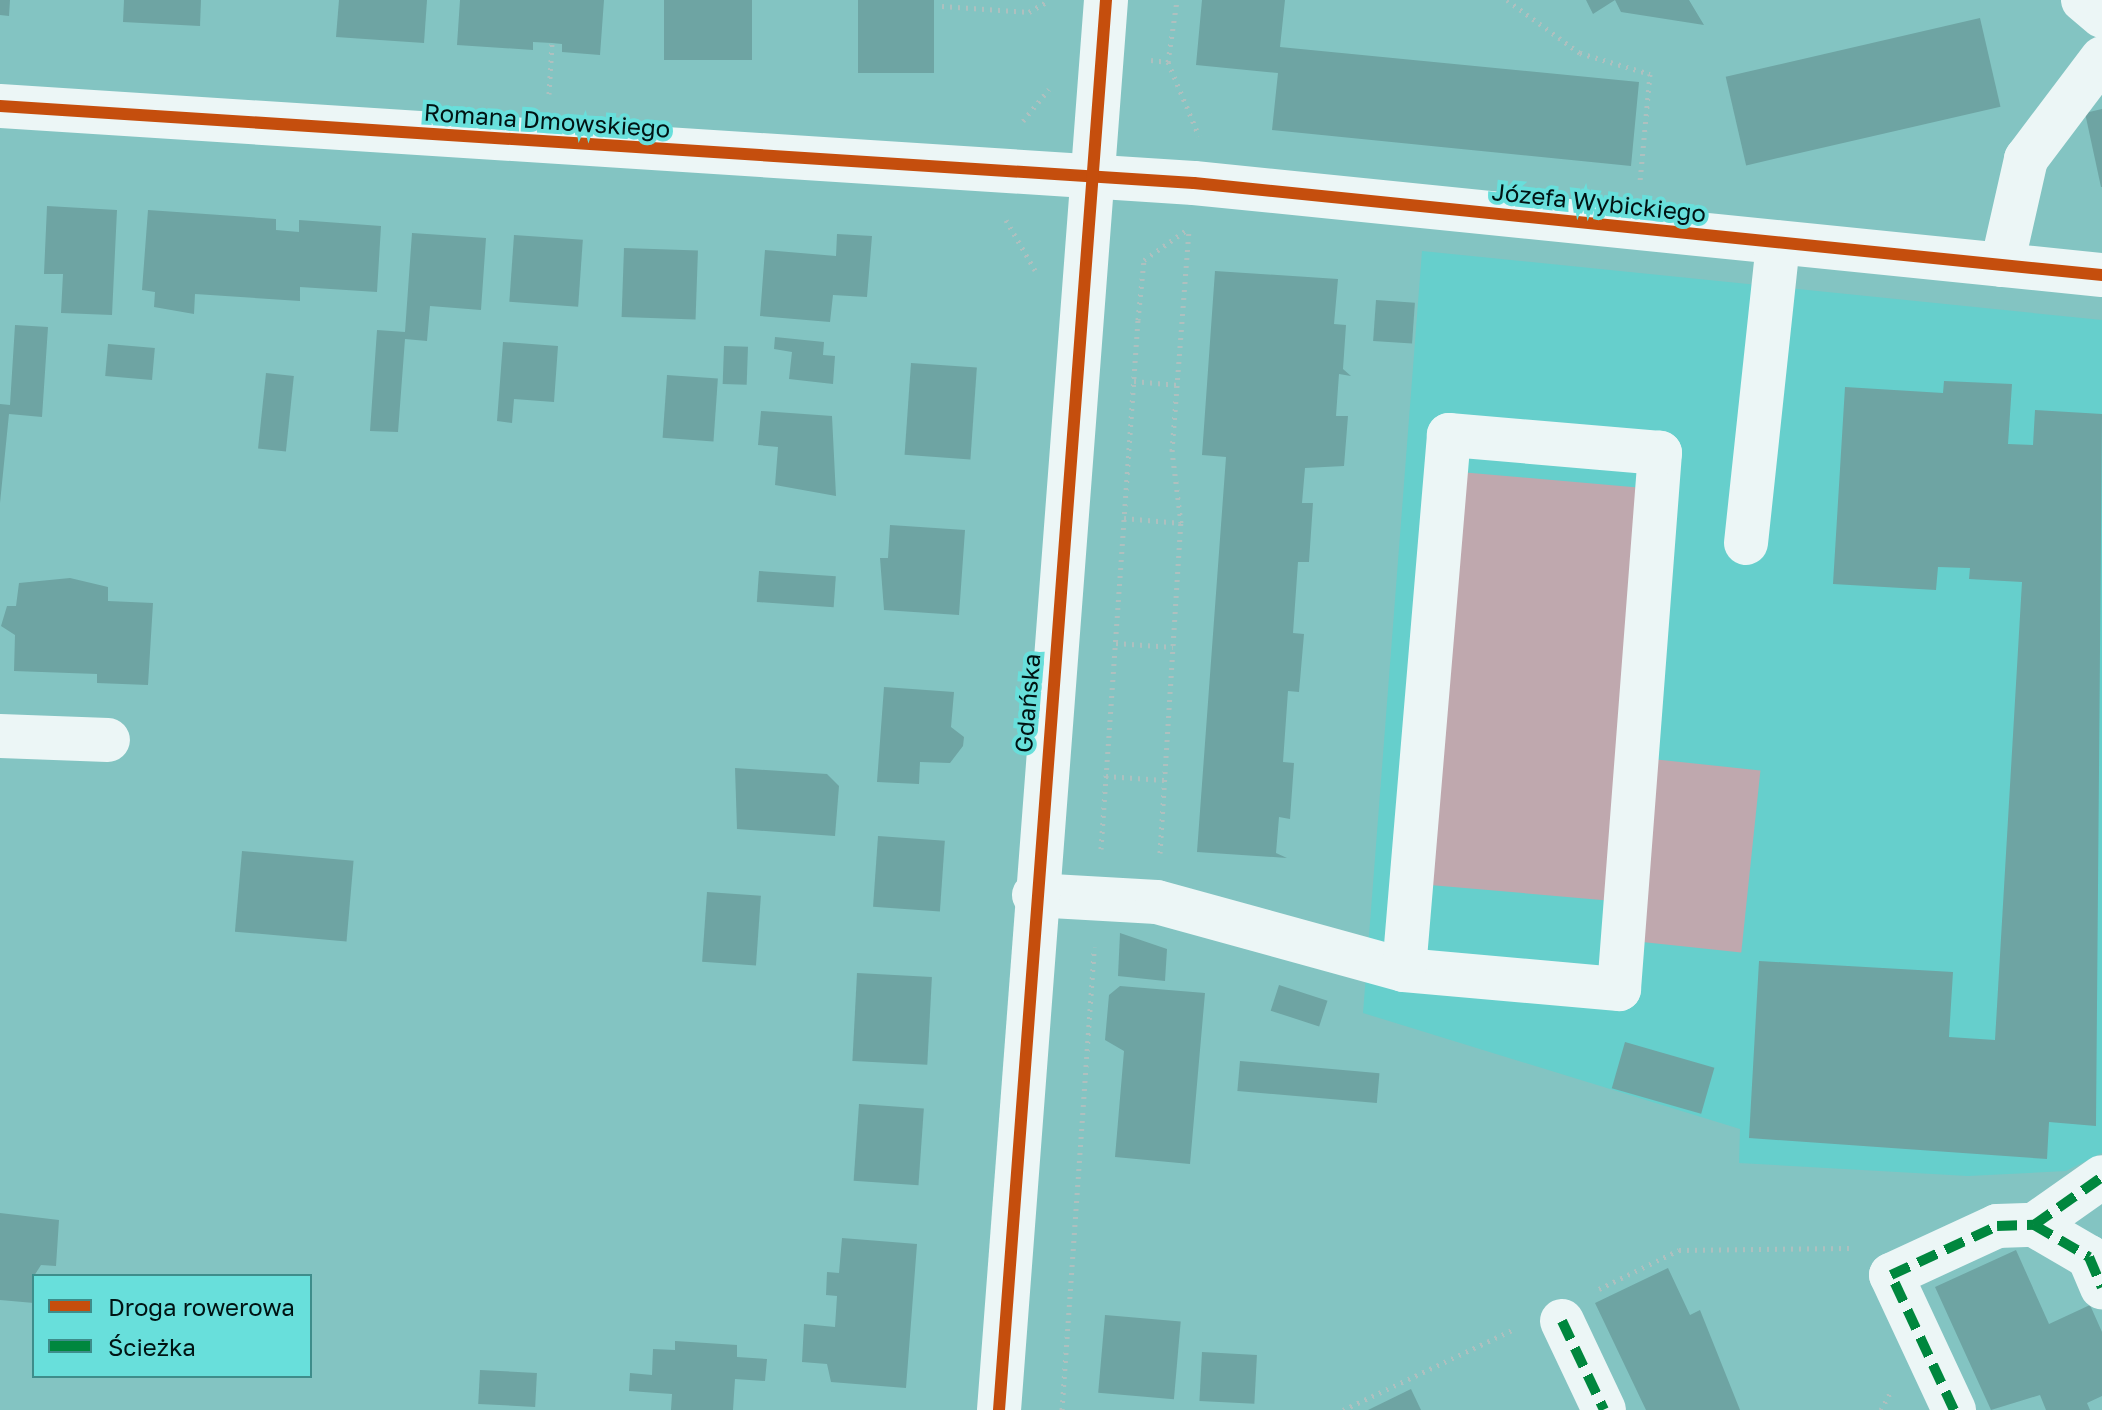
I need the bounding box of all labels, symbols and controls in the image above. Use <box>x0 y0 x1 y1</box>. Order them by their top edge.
street label: Romana Dmowskiego <box>423 97 671 143</box>
street label: Józefa Wybickiego <box>1490 176 1708 228</box>
street label: Gdańska <box>1008 652 1046 754</box>
legend <box>32 1274 312 1378</box>
text: Droga rowerowa <box>108 1292 295 1321</box>
text: Ścieżka <box>108 1332 196 1361</box>

